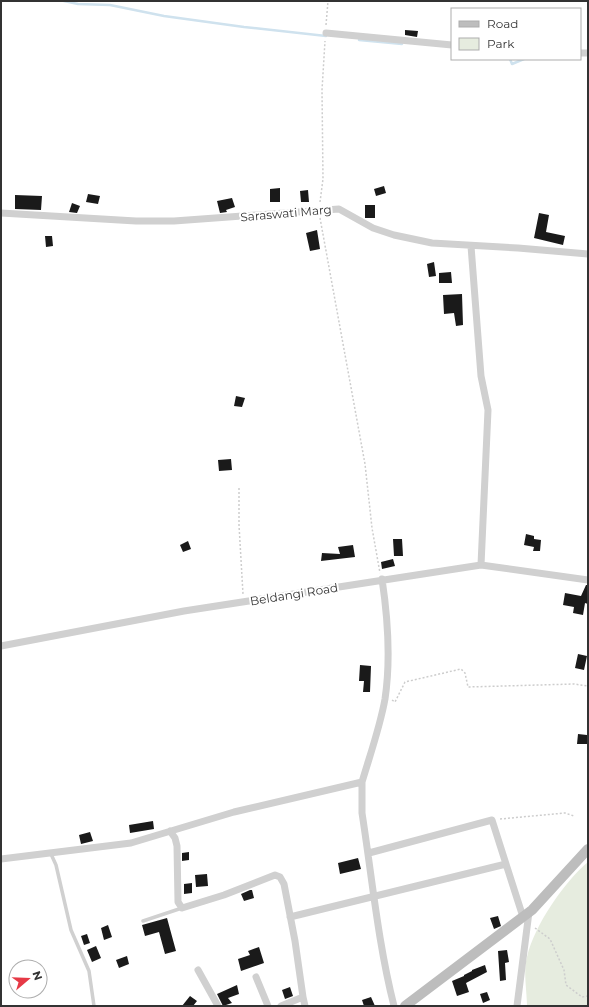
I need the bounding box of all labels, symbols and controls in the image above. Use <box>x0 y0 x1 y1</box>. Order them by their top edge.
legend <box>451 8 581 60</box>
text: Road <box>487 16 518 31</box>
text: Park <box>487 36 515 51</box>
street label: Saraswati Marg <box>240 202 332 224</box>
street label: Beldangi Road <box>249 580 339 608</box>
north arrow <box>8 959 48 999</box>
text: N <box>29 969 46 982</box>

